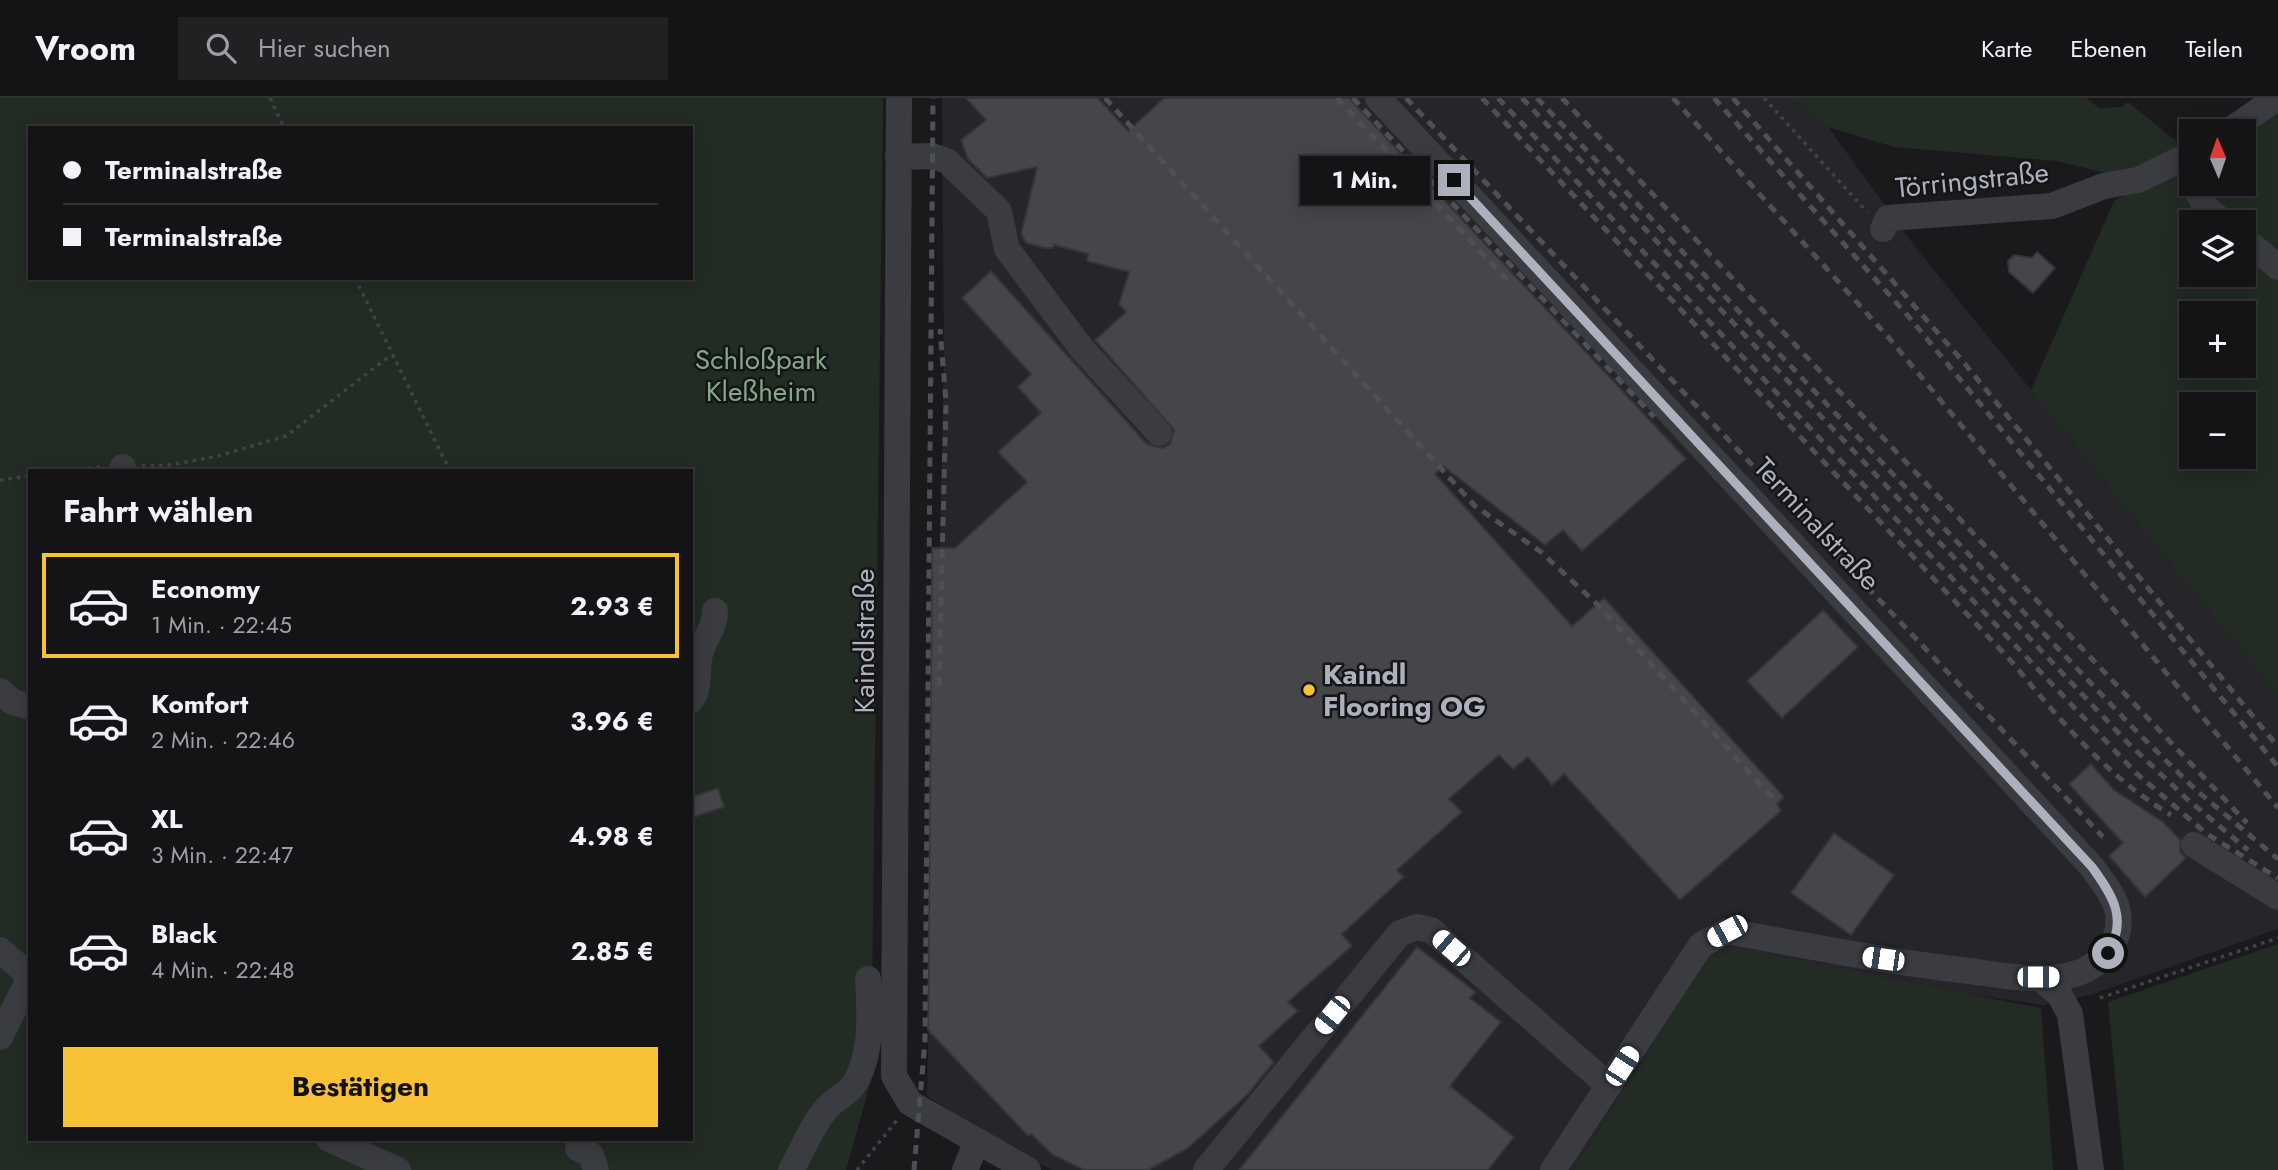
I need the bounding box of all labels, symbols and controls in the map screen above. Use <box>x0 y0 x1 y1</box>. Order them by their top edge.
search box <box>178 17 668 80</box>
text: Vroom <box>35 25 136 72</box>
icon: search <box>202 29 240 67</box>
text: Hier suchen <box>258 29 391 67</box>
text: Karte <box>1981 31 2032 66</box>
text: Ebenen <box>2070 31 2147 66</box>
text: Teilen <box>2185 31 2243 66</box>
north arrow <box>2179 119 2256 196</box>
map controls <box>2179 119 2256 469</box>
text: Terminalstraße <box>105 151 282 189</box>
street label: Törringstraße <box>1893 152 2051 208</box>
callout: 1 Min. <box>1300 155 1430 204</box>
text: 1 Min. <box>1332 163 1398 197</box>
route end <box>1438 164 1470 196</box>
button: layers <box>2179 210 2256 287</box>
text: Terminalstraße <box>105 218 282 256</box>
button: + <box>2179 301 2256 378</box>
park label: Schloßpark Kleßheim <box>695 339 828 412</box>
button: − <box>2179 392 2256 469</box>
street label: Terminalstraße <box>1744 448 1890 600</box>
text: Fahrt wählen <box>63 488 253 534</box>
street label: Kaindlstraße <box>844 569 885 714</box>
text: Economy <box>151 570 260 608</box>
icon: car <box>67 574 130 637</box>
text: 2.93 € <box>570 587 654 625</box>
text: 1 Min. · 22:45 <box>151 608 292 642</box>
place label: Kaindl Flooring OG <box>1323 654 1486 727</box>
marker: Kaindl Flooring OG <box>1301 682 1317 698</box>
text: Komfort <box>151 685 248 723</box>
icon: car <box>67 689 130 752</box>
text: 3.96 € <box>570 702 654 740</box>
text: 2 Min. · 22:46 <box>151 723 295 757</box>
text: XL <box>151 800 183 838</box>
icon: car <box>67 804 130 867</box>
text: 4.98 € <box>569 817 654 855</box>
text: 3 Min. · 22:47 <box>151 838 293 872</box>
car <box>1704 912 1751 950</box>
text: Black <box>151 915 217 953</box>
icon: car <box>67 919 130 982</box>
car <box>1429 926 1474 970</box>
text: 2.85 € <box>571 932 654 970</box>
route start <box>2092 937 2124 969</box>
car <box>1861 946 1906 972</box>
text: 4 Min. · 22:48 <box>151 953 295 987</box>
car <box>2018 967 2060 988</box>
car <box>1311 992 1354 1038</box>
car <box>1602 1043 1643 1089</box>
button: Bestätigen <box>63 1047 658 1127</box>

